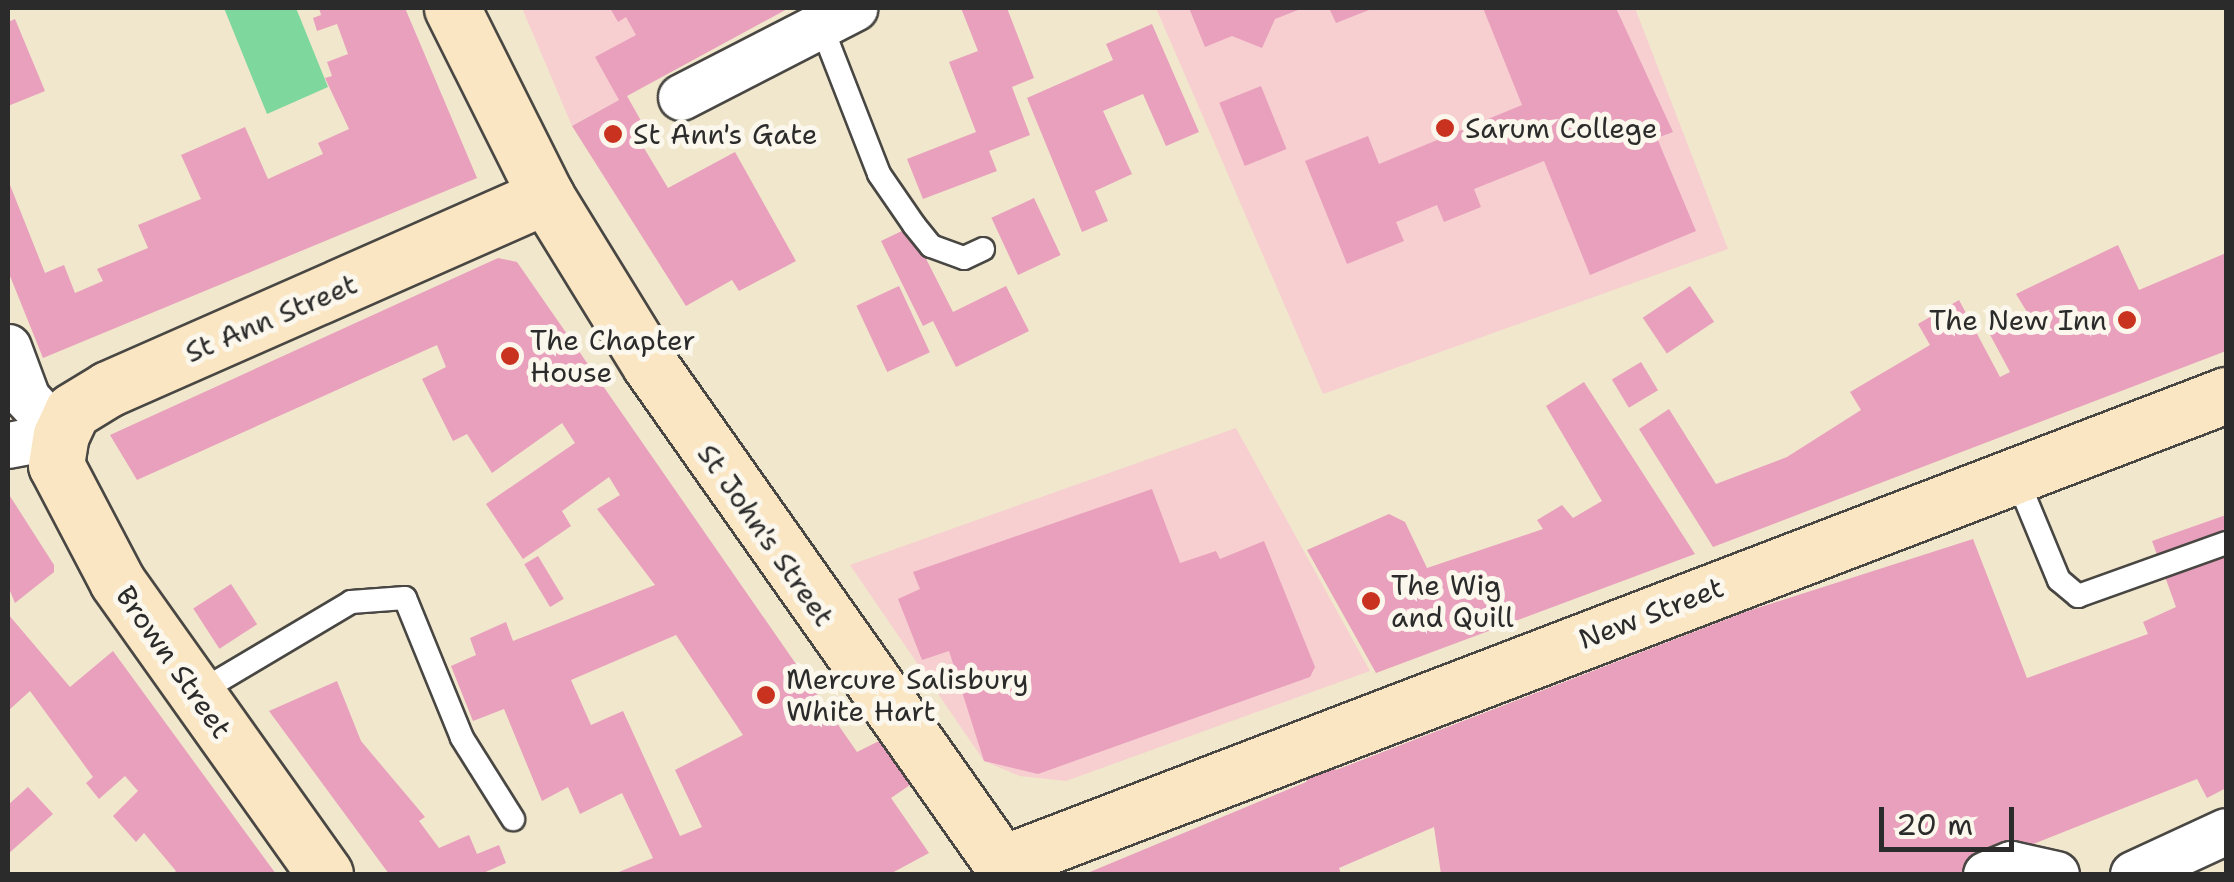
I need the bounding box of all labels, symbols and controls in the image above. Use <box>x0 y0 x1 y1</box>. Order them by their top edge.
place label: Sarum College <box>1465 111 1658 145</box>
place label: St Ann's Gate <box>633 117 818 151</box>
marker: Sarum College <box>1434 117 1456 139</box>
marker: St Ann's Gate <box>602 123 624 145</box>
street label: St Ann Street <box>180 267 362 369</box>
place label: The New Inn <box>1929 303 2107 337</box>
marker: The New Inn <box>2116 309 2138 331</box>
place label: The Chapter House <box>530 323 696 389</box>
marker: The Chapter House <box>499 345 521 367</box>
street label: St John's Street <box>691 438 841 632</box>
place label: The Wig and Quill <box>1391 568 1514 634</box>
street label: New Street <box>1574 570 1728 656</box>
street label: Brown Street <box>109 579 239 745</box>
marker: The Wig and Quill <box>1360 590 1382 612</box>
place label: Mercure Salisbury White Hart <box>786 662 1029 728</box>
marker: Mercure Salisbury White Hart <box>755 684 777 706</box>
scale bar <box>1884 787 2019 849</box>
text: 20 m <box>1896 804 1973 845</box>

